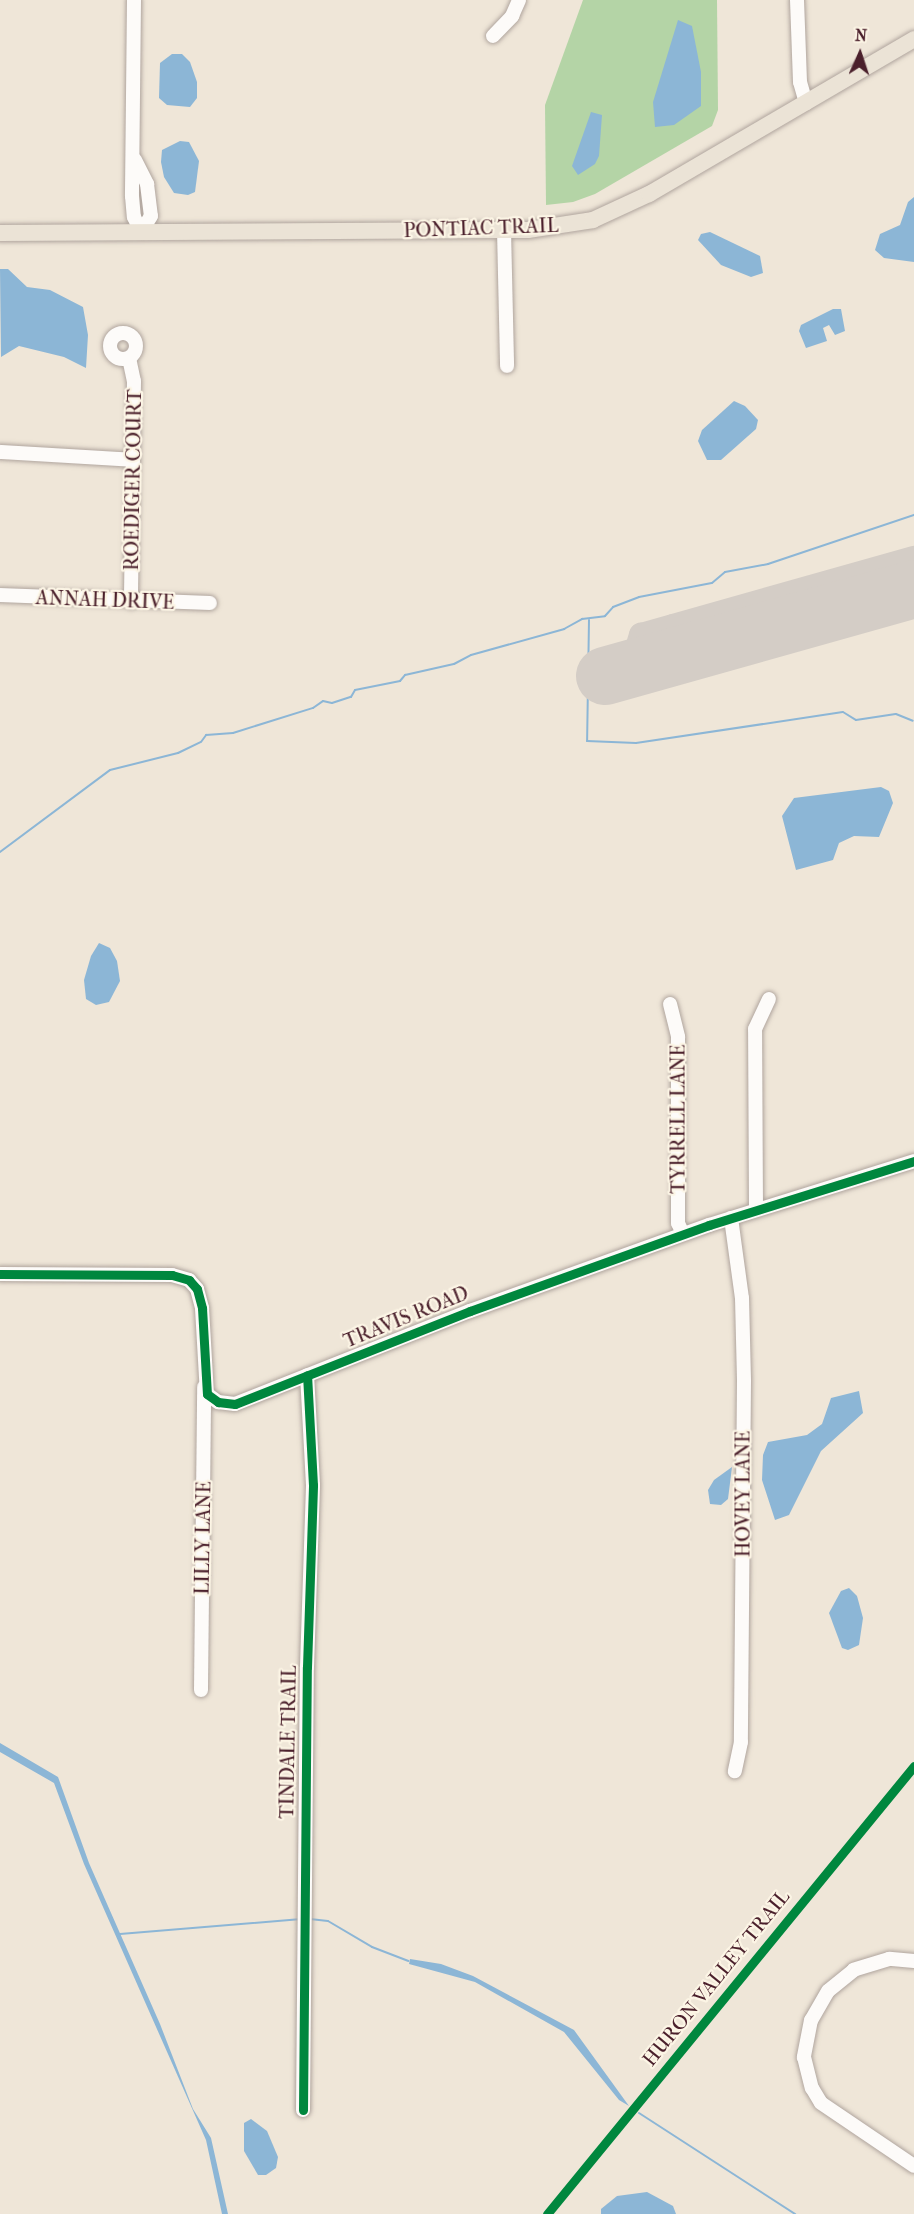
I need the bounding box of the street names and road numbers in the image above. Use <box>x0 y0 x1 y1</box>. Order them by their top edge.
street label: PONTIAC TRAIL <box>403 213 559 243</box>
street label: ROEDIGER COURT <box>119 389 147 571</box>
street label: ANNAH DRIVE <box>35 586 175 614</box>
street label: TYRRELL LANE <box>666 1044 690 1194</box>
street label: TRAVIS ROAD <box>340 1281 472 1353</box>
street label: HOVEY LANE <box>731 1431 755 1557</box>
street label: LILLY LANE <box>190 1481 216 1595</box>
street label: TINDALE TRAIL <box>275 1665 301 1819</box>
street label: HURON VALLEY TRAIL <box>637 1885 795 2071</box>

